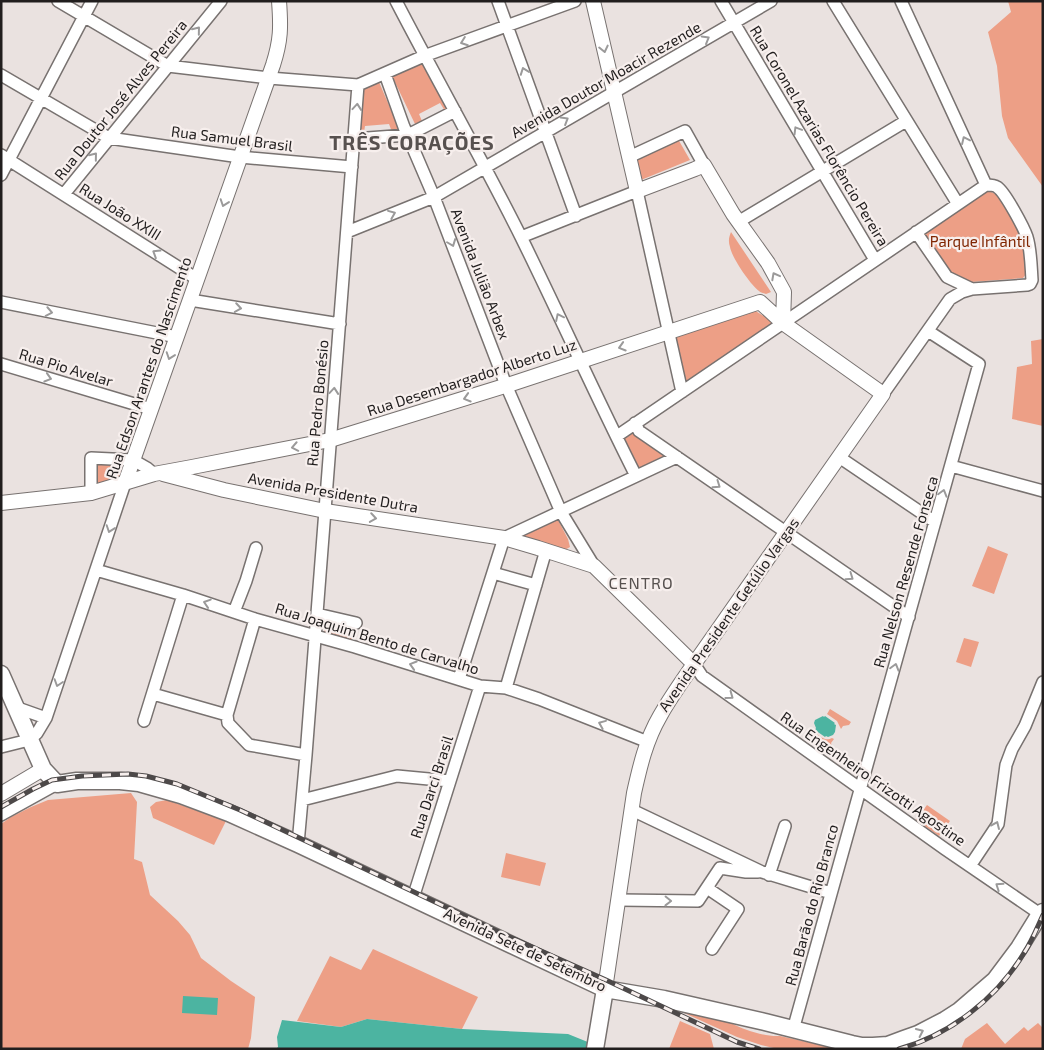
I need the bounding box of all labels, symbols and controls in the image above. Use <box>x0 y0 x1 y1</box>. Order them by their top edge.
street label: Rua Doutor José Alves Pereira <box>50 16 190 183</box>
street label: Avenida Doutor Moacir Rezende <box>507 17 704 141</box>
street label: Rua Coronel Azarias Florêncio Pereira <box>747 22 893 249</box>
one-way arrow <box>192 27 200 36</box>
one-way arrow <box>701 35 710 45</box>
one-way arrow <box>460 36 468 46</box>
one-way arrow <box>598 44 609 53</box>
one-way arrow <box>520 67 530 76</box>
one-way arrow <box>351 103 362 111</box>
one-way arrow <box>560 117 569 127</box>
street label: Rua Samuel Brasil <box>170 122 295 154</box>
one-way arrow <box>794 126 804 135</box>
district label: TRÊS CORAÇÕES <box>329 130 495 155</box>
one-way arrow <box>961 136 972 145</box>
one-way arrow <box>89 153 97 162</box>
street label: Rua João XXIII <box>76 179 165 243</box>
one-way arrow <box>220 198 230 207</box>
street label: Avenida Julião Arbex <box>448 206 514 342</box>
one-way arrow <box>387 210 396 220</box>
park label: Parque Infântil <box>930 232 1031 250</box>
one-way arrow <box>445 238 456 247</box>
one-way arrow <box>153 249 162 259</box>
street label: Rua Edson Arantes do Nascimento <box>102 254 195 481</box>
one-way arrow <box>771 273 781 282</box>
one-way arrow <box>234 302 242 313</box>
one-way arrow <box>45 306 53 316</box>
one-way arrow <box>555 313 565 322</box>
street label: Rua Desembargador Alberto Luz <box>365 335 579 419</box>
street label: Rua Pedro Bonésio <box>303 339 332 467</box>
one-way arrow <box>618 342 627 352</box>
street label: Rua Pio Avelar <box>17 344 115 390</box>
one-way arrow <box>166 351 176 360</box>
one-way arrow <box>43 373 52 383</box>
one-way arrow <box>329 387 340 395</box>
one-way arrow <box>464 392 472 402</box>
one-way arrow <box>290 442 299 452</box>
street label: Avenida Presidente Dutra <box>247 468 420 516</box>
street label: Rua Nelson Resende Fonseca <box>869 474 941 670</box>
one-way arrow <box>711 479 720 488</box>
one-way arrow <box>937 489 948 498</box>
one-way arrow <box>369 512 377 523</box>
street label: Avenida Presidente Getúlio Vargas <box>654 514 802 715</box>
one-way arrow <box>105 524 115 532</box>
one-way arrow <box>845 571 854 580</box>
district label: CENTRO <box>608 573 674 592</box>
street label: Rua Joaquim Bento de Carvalho <box>273 598 482 678</box>
one-way arrow <box>203 599 212 609</box>
one-way arrow <box>409 660 417 670</box>
one-way arrow <box>889 663 899 671</box>
one-way arrow <box>54 678 64 687</box>
one-way arrow <box>724 690 734 699</box>
street label: Rua Engenheiro Frizotti Agostine <box>778 707 970 849</box>
one-way arrow <box>598 720 607 730</box>
street label: Rua Darci Brasil <box>406 732 456 840</box>
street label: Rua Barão do Rio Branco <box>781 822 841 987</box>
one-way arrow <box>989 822 999 831</box>
one-way arrow <box>996 883 1005 893</box>
one-way arrow <box>664 896 672 906</box>
street label: Avenida Sete de Setembro <box>441 903 610 995</box>
one-way arrow <box>914 1029 923 1039</box>

